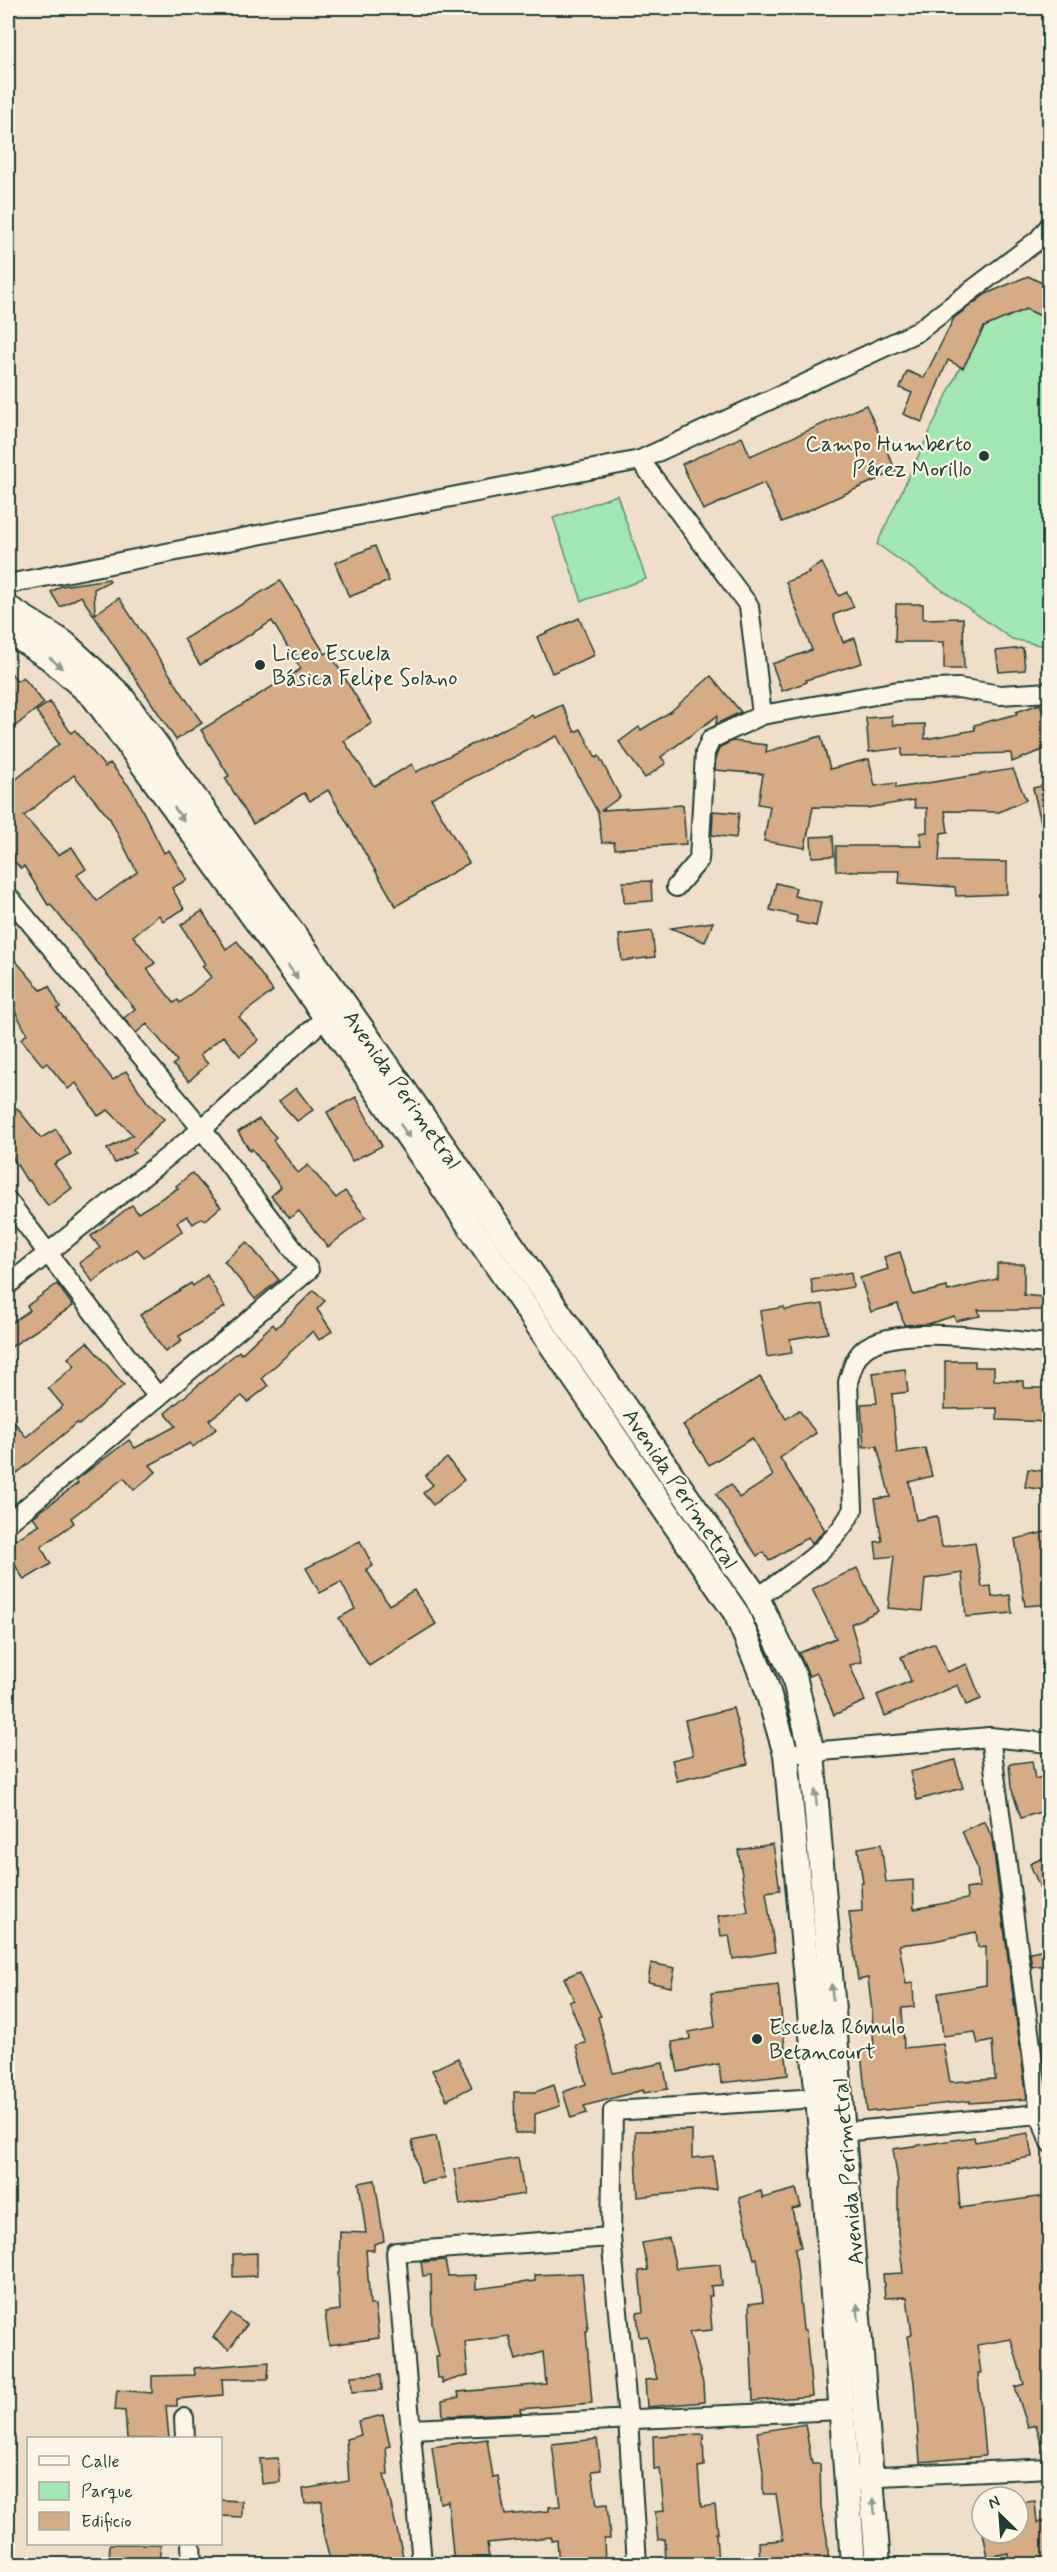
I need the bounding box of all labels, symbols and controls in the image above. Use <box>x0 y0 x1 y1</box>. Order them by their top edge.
place label: Campo Humberto Pérez Morillo <box>805 431 972 484</box>
marker: Campo Humberto Pérez Morillo <box>977 449 991 463</box>
place label: Liceo Escuela Básica Felipe Solano <box>272 640 458 693</box>
one-way arrow <box>48 656 63 669</box>
marker: Liceo Escuela Básica Felipe Solano <box>253 658 267 672</box>
one-way arrow <box>173 805 185 821</box>
one-way arrow <box>287 963 299 979</box>
street label: Avenida Perimetral <box>336 1005 467 1175</box>
one-way arrow <box>399 1123 411 1139</box>
street label: Avenida Perimetral <box>615 1404 743 1575</box>
one-way arrow <box>811 1788 821 1807</box>
one-way arrow <box>827 1982 837 2001</box>
place label: Escuela Rómulo Betancourt <box>769 2014 905 2067</box>
marker: Escuela Rómulo Betancourt <box>750 2032 764 2046</box>
street label: Avenida Perimetral <box>827 2077 871 2266</box>
one-way arrow <box>853 2302 863 2321</box>
legend <box>27 2437 222 2545</box>
text: Calle <box>81 2450 120 2474</box>
text: Parque <box>81 2480 133 2504</box>
north arrow <box>970 2485 1030 2545</box>
text: N <box>985 2491 1004 2515</box>
one-way arrow <box>869 2497 878 2516</box>
text: Edificio <box>81 2510 132 2534</box>

